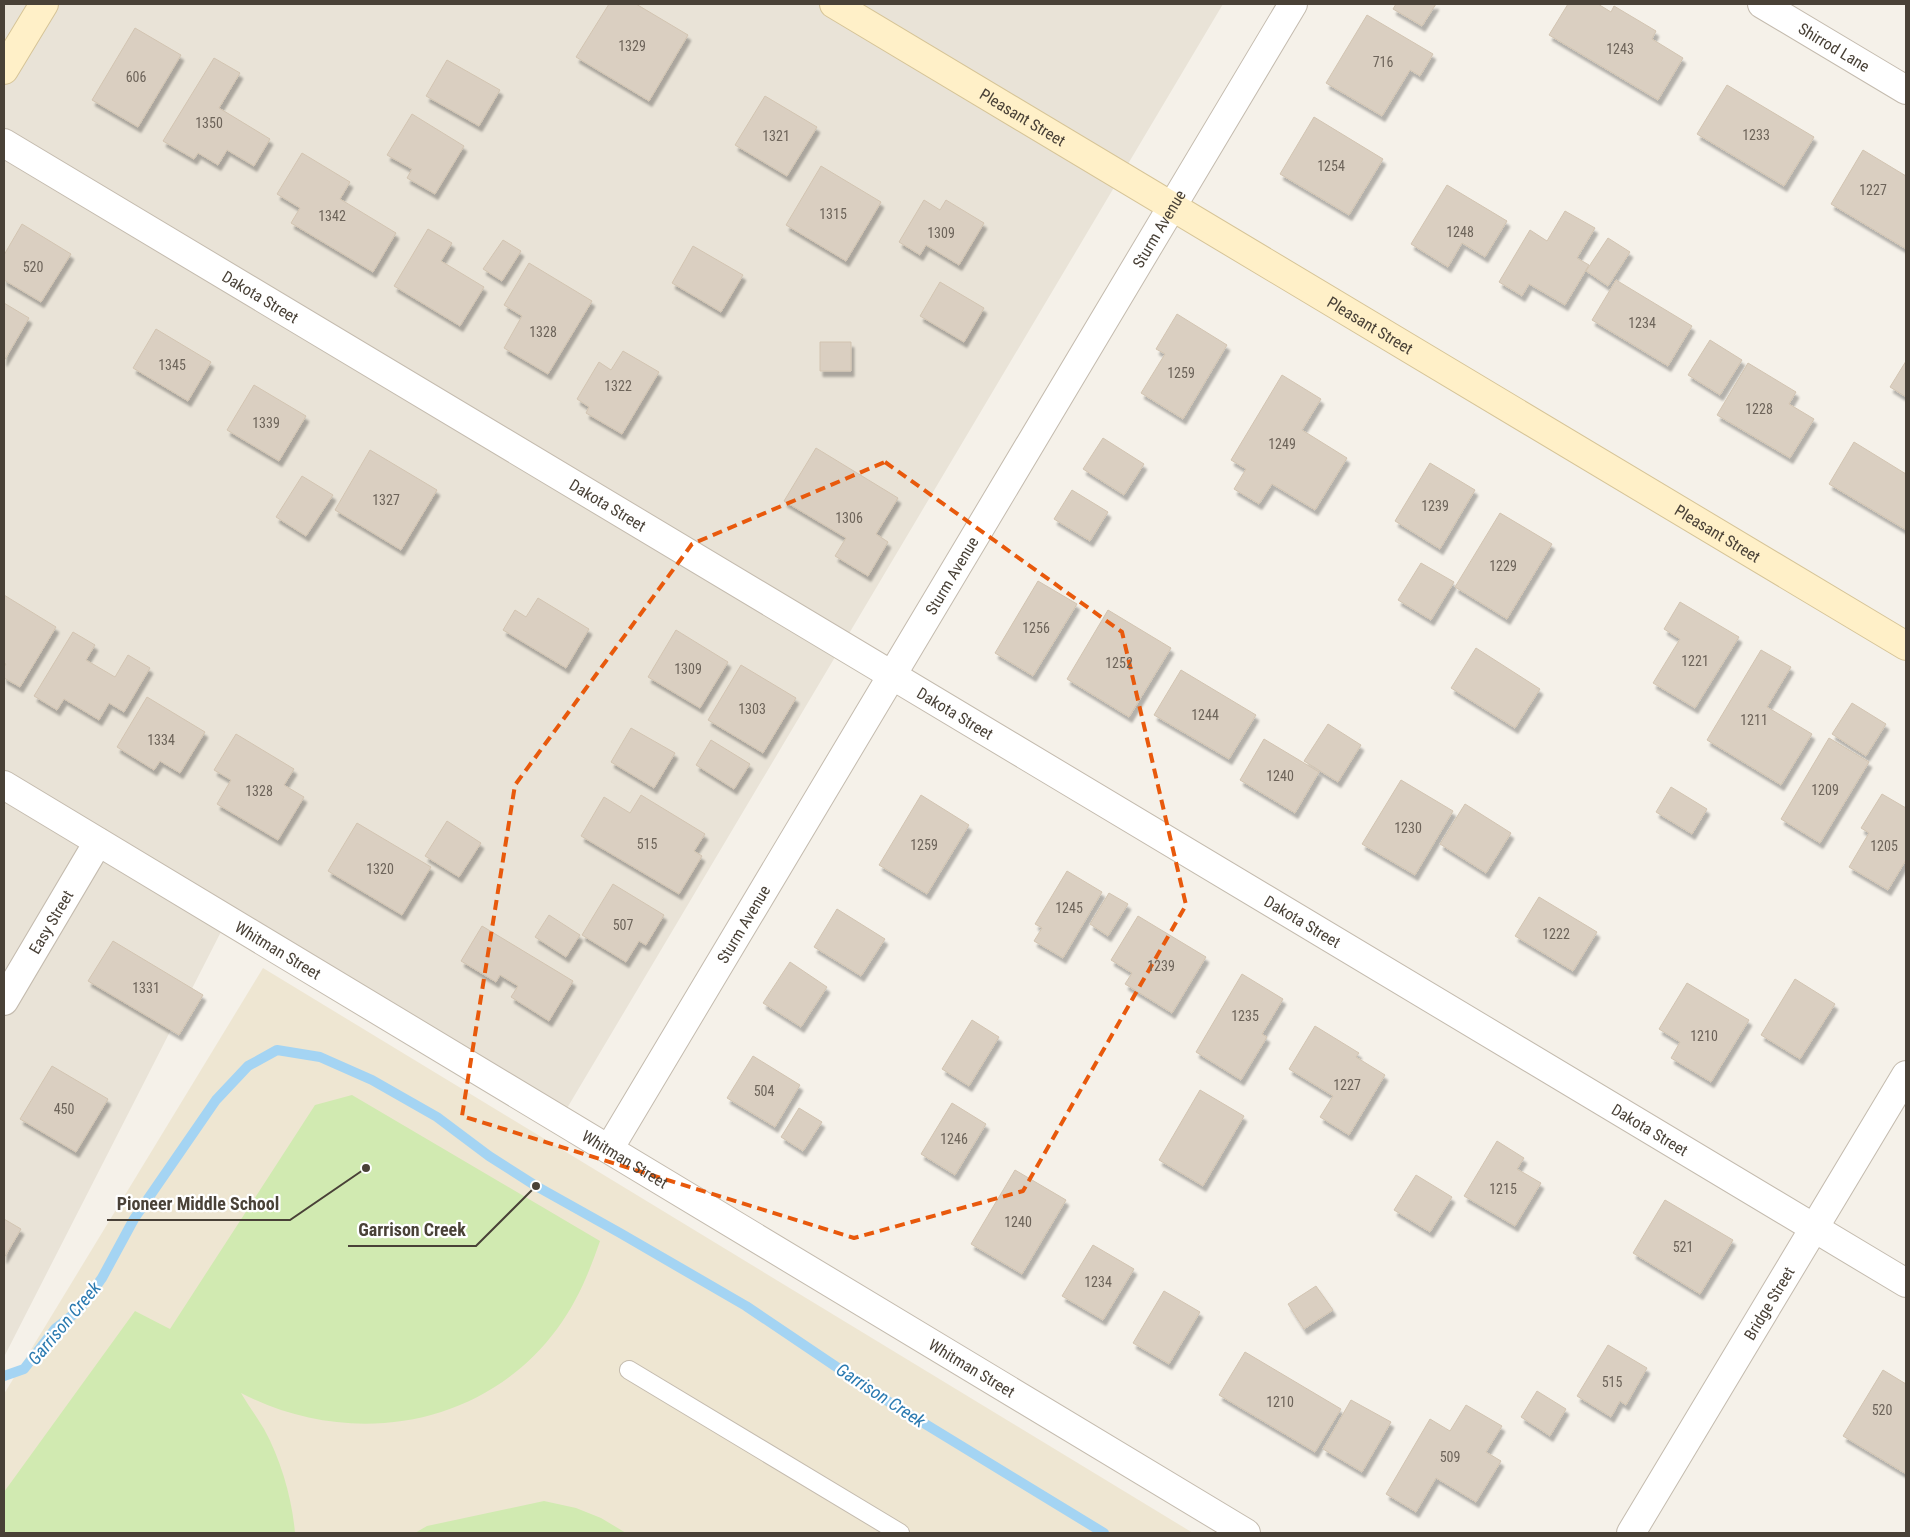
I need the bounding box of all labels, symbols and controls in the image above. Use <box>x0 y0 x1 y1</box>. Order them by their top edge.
street label: Shirrod Lane <box>1795 19 1873 76</box>
house number: 1329 <box>618 38 646 54</box>
house number: 1243 <box>1606 41 1634 57</box>
house number: 716 <box>1373 54 1393 70</box>
house number: 606 <box>126 69 146 85</box>
street label: Pleasant Street <box>977 84 1069 150</box>
house number: 1350 <box>195 115 223 131</box>
house number: 1233 <box>1742 127 1770 143</box>
house number: 1321 <box>762 128 790 144</box>
house number: 1254 <box>1317 158 1345 174</box>
house number: 1227 <box>1859 182 1887 198</box>
street label: Sturm Avenue <box>1128 186 1189 271</box>
house number: 1315 <box>819 206 847 222</box>
house number: 1342 <box>318 208 346 224</box>
house number: 1248 <box>1446 224 1474 240</box>
house number: 1309 <box>927 225 955 241</box>
house number: 520 <box>23 259 43 275</box>
street label: Dakota Street <box>219 267 302 327</box>
street label: Pleasant Street <box>1324 292 1417 358</box>
house number: 1234 <box>1628 315 1656 331</box>
house number: 1328 <box>529 324 557 340</box>
house number: 1345 <box>158 357 186 373</box>
house number: 1259 <box>1167 365 1195 381</box>
house number: 1322 <box>604 378 632 394</box>
house number: 1228 <box>1745 401 1773 417</box>
house number: 1339 <box>252 415 280 431</box>
house number: 1249 <box>1268 436 1296 452</box>
street label: Dakota Street <box>566 475 650 535</box>
house number: 1327 <box>372 492 400 508</box>
house number: 1239 <box>1421 498 1449 514</box>
street label: Pleasant Street <box>1671 500 1764 566</box>
house number: 1306 <box>835 510 863 526</box>
street label: Sturm Avenue <box>921 533 982 618</box>
house number: 1229 <box>1489 558 1517 574</box>
house number: 1256 <box>1022 620 1050 636</box>
house number: 1221 <box>1681 653 1709 669</box>
house number: 1252 <box>1105 655 1133 671</box>
house number: 1309 <box>674 661 702 677</box>
street label: Dakota Street <box>914 683 997 743</box>
house number: 1303 <box>738 701 766 717</box>
house number: 1244 <box>1191 707 1219 723</box>
house number: 1211 <box>1740 712 1768 728</box>
house number: 1334 <box>147 732 175 748</box>
house number: 1240 <box>1266 768 1294 784</box>
house number: 1209 <box>1811 782 1839 798</box>
house number: 1328 <box>245 783 273 799</box>
house number: 1230 <box>1394 820 1422 836</box>
house number: 515 <box>637 836 657 852</box>
house number: 1259 <box>910 837 938 853</box>
house number: 1205 <box>1870 838 1898 854</box>
house number: 1320 <box>366 861 394 877</box>
street label: Sturm Avenue <box>713 882 774 966</box>
street label: Easy Street <box>25 886 77 957</box>
street label: Dakota Street <box>1261 891 1344 952</box>
house number: 1245 <box>1055 900 1083 916</box>
street label: Whitman Street <box>232 917 325 983</box>
house number: 507 <box>613 917 633 933</box>
house number: 1222 <box>1542 926 1570 942</box>
house number: 1239 <box>1147 958 1175 974</box>
house number: 1331 <box>132 980 160 996</box>
house number: 1235 <box>1231 1008 1259 1024</box>
house number: 1210 <box>1690 1028 1718 1044</box>
house number: 1227 <box>1333 1077 1361 1093</box>
house number: 504 <box>754 1083 774 1099</box>
street label: Dakota Street <box>1608 1099 1692 1160</box>
house number: 450 <box>54 1101 74 1117</box>
street label: Whitman Street <box>579 1126 672 1192</box>
house number: 1246 <box>940 1131 968 1147</box>
house number: 1215 <box>1489 1181 1517 1197</box>
callout: Pioneer Middle School <box>107 1187 290 1220</box>
text: Pioneer Middle School <box>117 1193 279 1214</box>
callout: Garrison Creek <box>348 1213 476 1246</box>
house number: 1240 <box>1004 1214 1032 1230</box>
text: Garrison Creek <box>358 1219 466 1240</box>
house number: 521 <box>1673 1239 1693 1255</box>
street label: Bridge Street <box>1740 1263 1798 1343</box>
house number: 1234 <box>1084 1274 1112 1290</box>
water label: Garrison Creek <box>23 1276 106 1369</box>
street label: Whitman Street <box>926 1335 1019 1401</box>
water label: Garrison Creek <box>833 1358 930 1432</box>
house number: 515 <box>1602 1374 1622 1390</box>
house number: 1210 <box>1266 1394 1294 1410</box>
house number: 520 <box>1872 1402 1892 1418</box>
house number: 509 <box>1440 1449 1460 1465</box>

